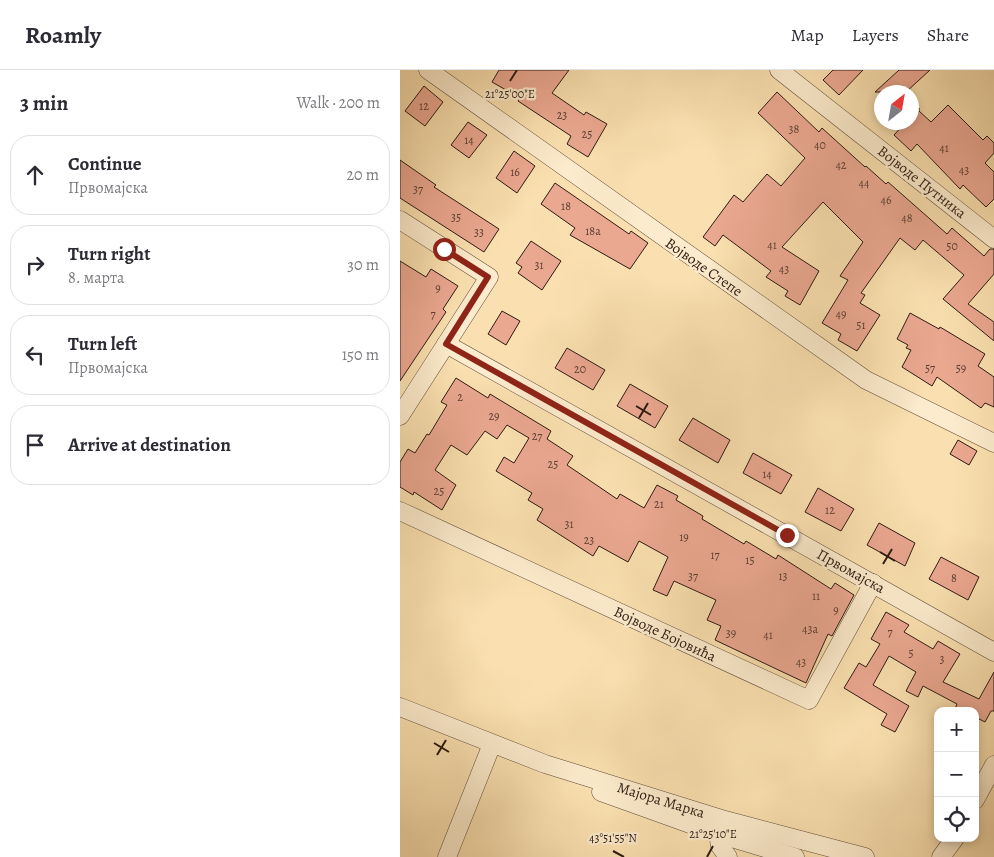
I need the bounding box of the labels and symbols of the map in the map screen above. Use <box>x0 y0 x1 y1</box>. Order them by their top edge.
north arrow <box>874 85 919 130</box>
text: 21°25'00"E <box>485 86 535 102</box>
house number: 12 <box>419 98 429 114</box>
house number: 23 <box>557 107 567 123</box>
house number: 38 <box>789 121 800 137</box>
house number: 25 <box>582 126 592 142</box>
house number: 14 <box>464 132 474 148</box>
house number: 40 <box>814 137 826 153</box>
house number: 41 <box>939 140 949 156</box>
street label: Војводе Путника <box>873 141 971 223</box>
house number: 42 <box>835 157 847 173</box>
house number: 43 <box>959 162 969 178</box>
house number: 16 <box>510 164 520 180</box>
house number: 44 <box>859 175 870 191</box>
house number: 37 <box>413 181 424 197</box>
house number: 46 <box>881 192 892 208</box>
house number: 18 <box>561 198 571 214</box>
house number: 35 <box>451 209 461 225</box>
house number: 48 <box>901 210 913 226</box>
house number: 18a <box>585 223 601 239</box>
house number: 33 <box>474 224 484 240</box>
street label: Војводе Степе <box>661 233 747 301</box>
house number: 41 <box>767 237 777 253</box>
route start <box>433 238 456 261</box>
house number: 50 <box>946 238 958 254</box>
house number: 31 <box>534 257 544 273</box>
house number: 43 <box>779 261 789 277</box>
house number: 9 <box>435 280 441 296</box>
house number: 7 <box>430 306 436 322</box>
house number: 49 <box>836 306 846 322</box>
house number: 51 <box>856 317 866 333</box>
house number: 57 <box>925 360 936 376</box>
house number: 59 <box>956 360 966 376</box>
house number: 20 <box>574 361 586 377</box>
house number: 2 <box>457 389 463 405</box>
house number: 29 <box>488 408 500 424</box>
house number: 27 <box>532 428 543 444</box>
house number: 25 <box>548 456 558 472</box>
house number: 14 <box>762 466 772 482</box>
house number: 25 <box>434 483 444 499</box>
house number: 21 <box>654 496 664 512</box>
house number: 12 <box>825 502 835 518</box>
house number: 31 <box>564 516 574 532</box>
route end <box>776 524 799 547</box>
house number: 19 <box>679 529 689 545</box>
house number: 23 <box>584 532 594 548</box>
street label: Првомајска <box>813 544 889 598</box>
house number: 17 <box>710 547 721 563</box>
house number: 15 <box>745 552 755 568</box>
house number: 37 <box>688 568 699 584</box>
house number: 13 <box>778 568 788 584</box>
house number: 8 <box>951 570 957 586</box>
house number: 11 <box>812 588 820 604</box>
street label: Војводе Бојовића <box>611 602 719 667</box>
house number: 9 <box>833 602 839 618</box>
house number: 43a <box>802 621 818 637</box>
house number: 7 <box>887 624 893 640</box>
house number: 39 <box>726 625 736 641</box>
house number: 41 <box>763 627 773 643</box>
house number: 5 <box>908 645 914 661</box>
house number: 3 <box>940 651 945 667</box>
house number: 43 <box>796 654 806 670</box>
street label: Мајора Марка <box>615 777 707 823</box>
text: 21°25'10"E <box>689 826 737 842</box>
text: 43°51'55"N <box>589 830 637 846</box>

